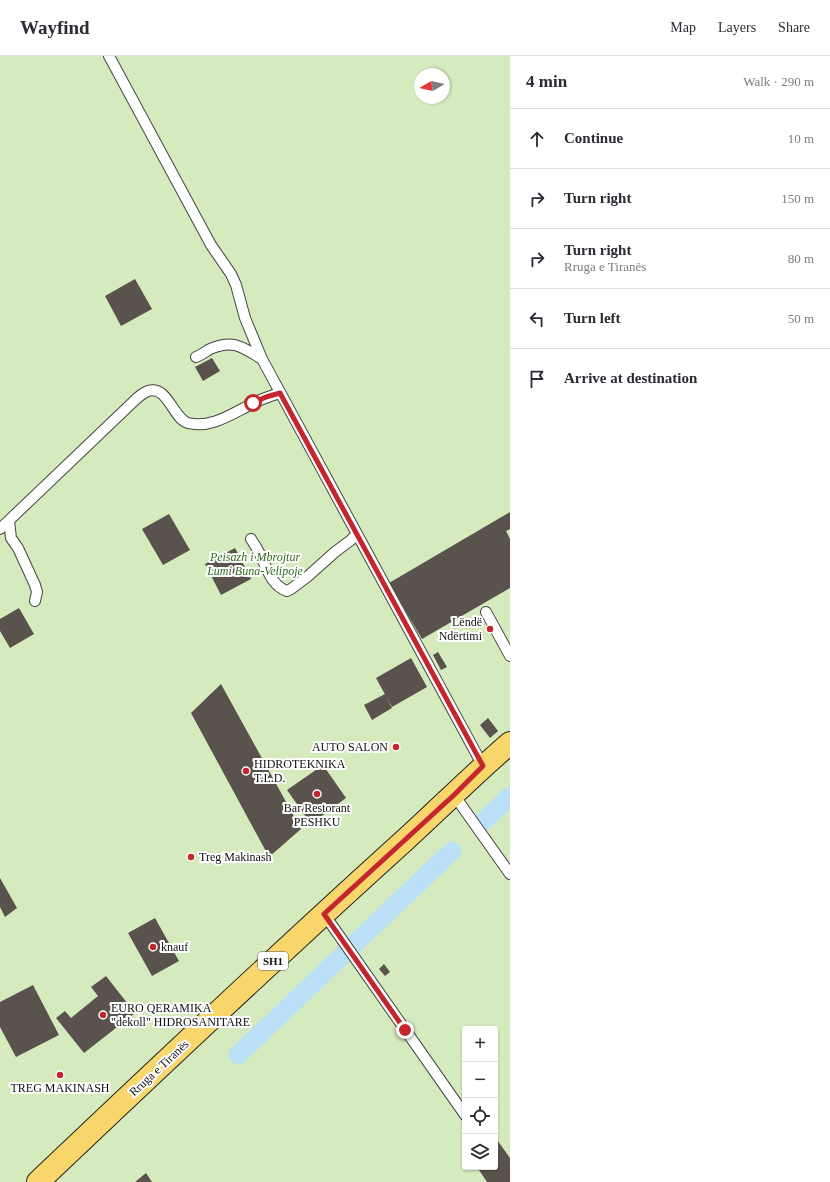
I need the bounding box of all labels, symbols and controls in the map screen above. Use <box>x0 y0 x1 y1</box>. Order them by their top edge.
text: Wayfind <box>20 17 90 38</box>
text: Map <box>670 20 696 35</box>
text: Layers <box>718 20 756 35</box>
text: Share <box>778 20 810 35</box>
north arrow <box>414 68 450 104</box>
text: 4 min <box>526 72 567 91</box>
text: Walk · 290 m <box>743 74 814 89</box>
icon: ahead <box>526 128 548 150</box>
text: Continue <box>564 130 623 146</box>
text: 10 m <box>788 131 814 146</box>
icon: right <box>526 188 548 210</box>
text: Turn right <box>564 190 631 206</box>
text: 150 m <box>781 191 814 206</box>
text: Turn right <box>564 242 631 258</box>
icon: right <box>526 248 548 270</box>
text: 80 m <box>788 251 814 266</box>
text: Rruga e Tiranës <box>564 259 646 274</box>
icon: left <box>526 308 548 330</box>
text: Turn left <box>564 310 621 326</box>
text: 50 m <box>788 311 814 326</box>
icon: arrive <box>526 368 548 390</box>
text: Arrive at destination <box>564 370 697 386</box>
route start <box>244 394 262 412</box>
park label: Peisazh i Mbrojtur Lumi Buna-Velipoje <box>206 550 304 578</box>
place label: Lëndë Ndërtimi <box>439 615 483 643</box>
marker: Lëndë Ndërtimi <box>485 624 495 634</box>
place label: AUTO SALON <box>312 740 388 754</box>
marker: AUTO SALON <box>391 742 401 752</box>
place label: HIDROTEKNIKA T.L.D. <box>254 757 346 785</box>
marker: HIDROTEKNIKA T.L.D. <box>241 766 251 776</box>
marker: Bar Restorant PESHKU <box>312 789 322 799</box>
place label: Bar Restorant PESHKU <box>284 801 351 829</box>
place label: Treg Makinash <box>199 850 272 864</box>
marker: Treg Makinash <box>186 852 196 862</box>
place label: knauf <box>161 940 188 954</box>
marker: knauf <box>148 942 158 952</box>
road number: SH1 <box>258 952 288 970</box>
place label: EURO QERAMIKA "dekoll" HIDROSANITARE <box>111 1001 250 1029</box>
marker: EURO QERAMIKA "dekoll" HIDROSANITARE <box>98 1010 108 1020</box>
route end <box>396 1021 414 1039</box>
map controls <box>462 1026 498 1170</box>
button: + <box>462 1026 498 1062</box>
street label: Rruga e Tiranës <box>126 1037 192 1099</box>
button: − <box>462 1062 498 1098</box>
marker: TREG MAKINASH <box>55 1070 65 1080</box>
place label: TREG MAKINASH <box>11 1081 110 1095</box>
button: locate <box>462 1098 498 1134</box>
button: layers <box>462 1134 498 1170</box>

